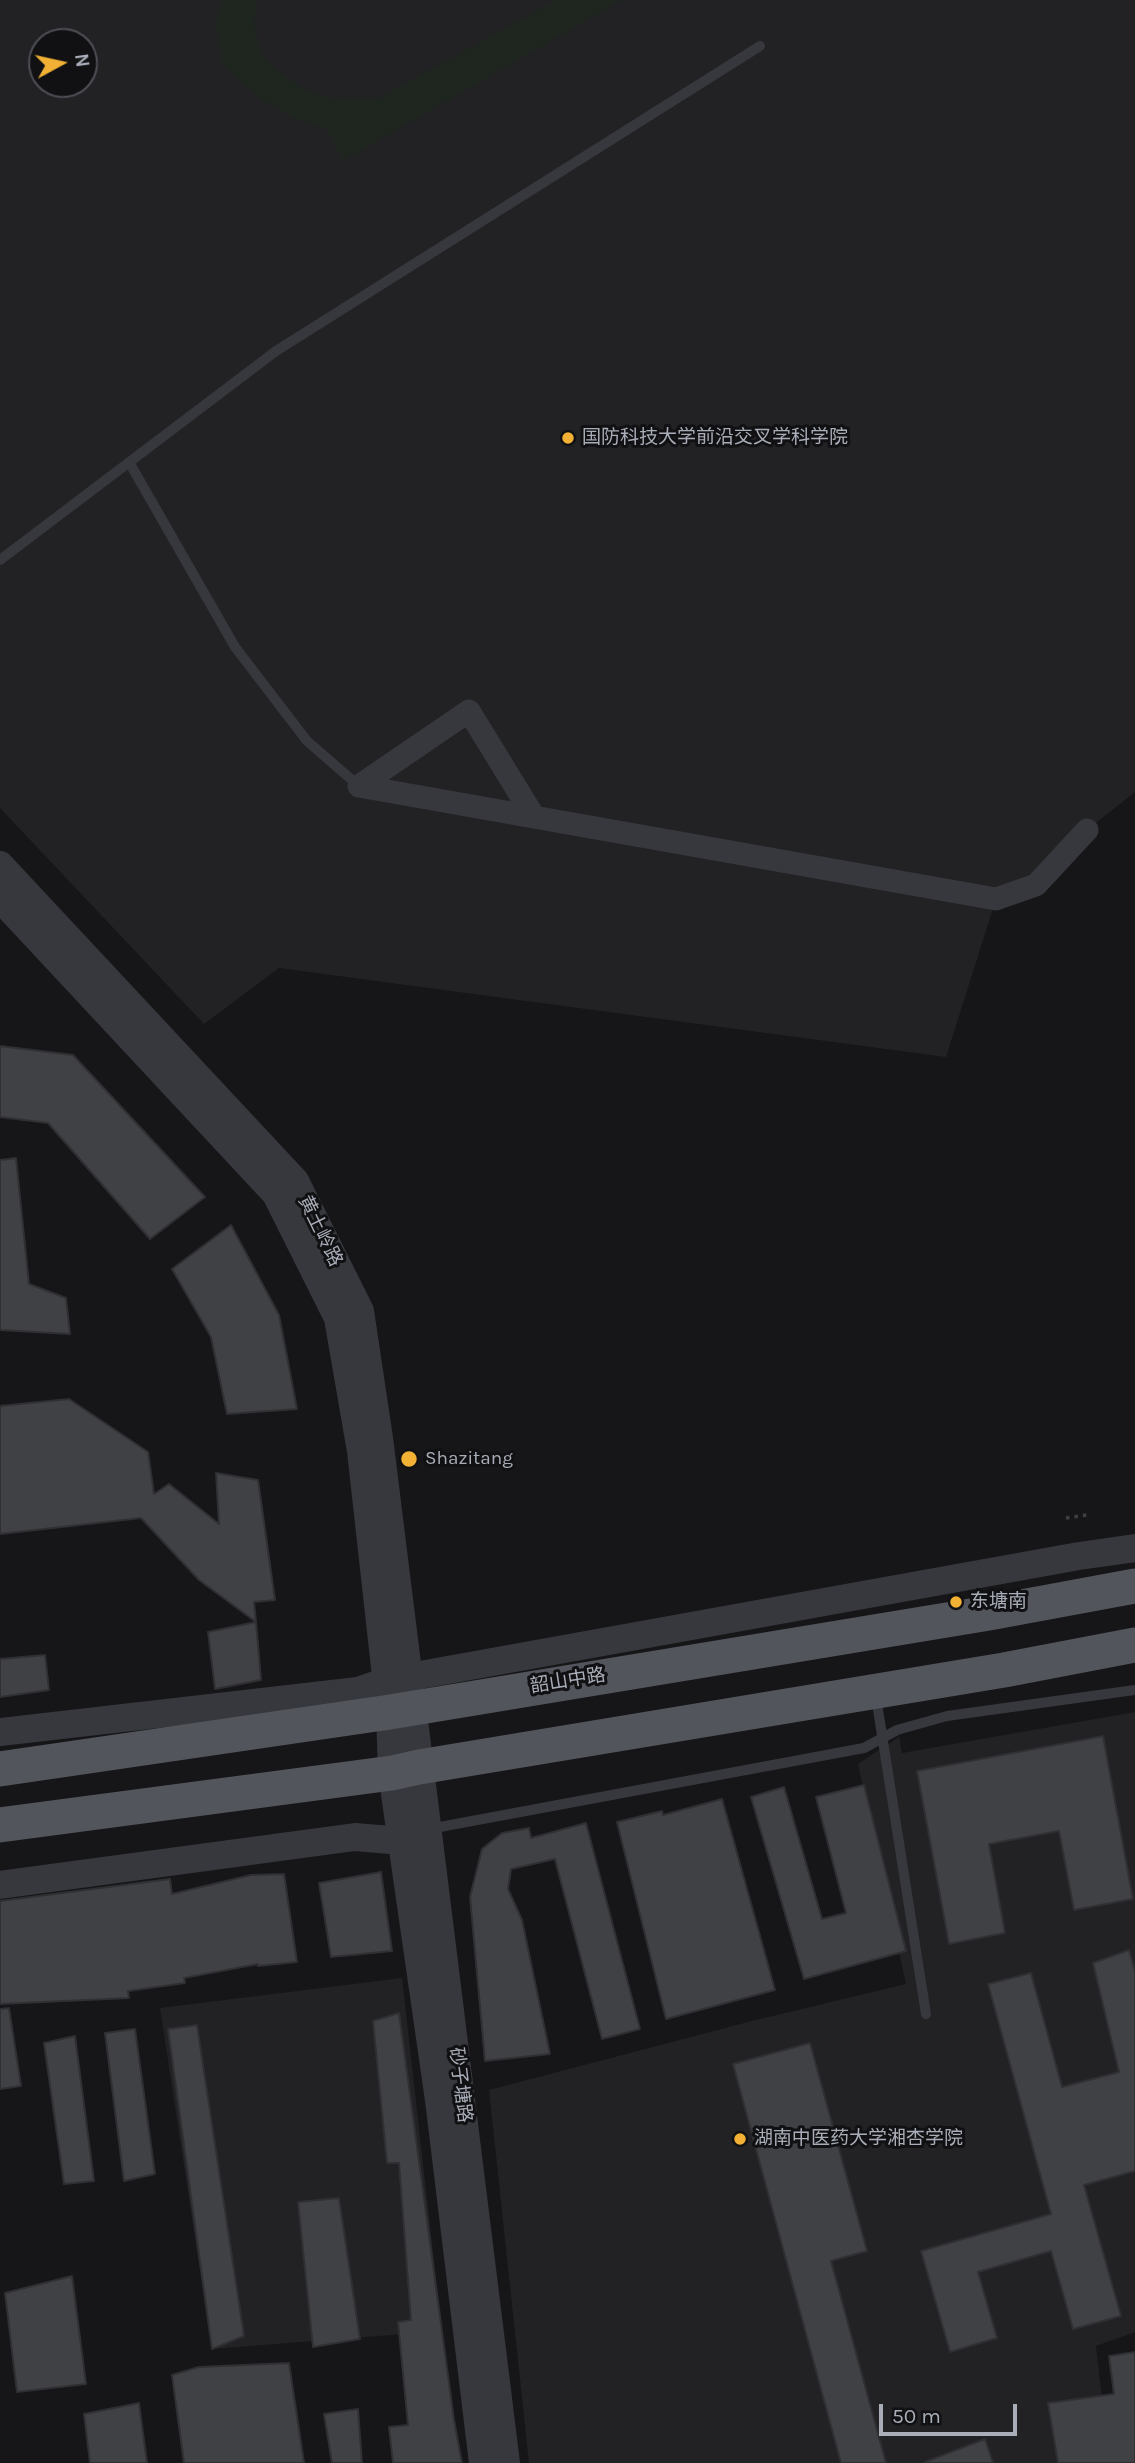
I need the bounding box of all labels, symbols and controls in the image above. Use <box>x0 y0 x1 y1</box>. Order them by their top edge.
north arrow <box>28 28 98 98</box>
text: N <box>70 52 94 69</box>
place label: 国防科技大学前沿交叉学科学院 <box>582 427 848 449</box>
marker: 国防科技大学前沿交叉学科学院 <box>560 430 576 446</box>
street label: 黄土岭路 <box>293 1192 347 1270</box>
place label: Shazitang <box>425 1448 513 1470</box>
marker: Shazitang <box>399 1449 419 1469</box>
place label: 东塘南 <box>970 1591 1027 1613</box>
marker: 东塘南 <box>948 1594 964 1610</box>
street label: 韶山中路 <box>529 1664 607 1698</box>
street label: 砂子塘路 <box>444 2046 476 2124</box>
place label: 湖南中医药大学湘杏学院 <box>754 2128 963 2150</box>
marker: 湖南中医药大学湘杏学院 <box>732 2131 748 2147</box>
scale bar <box>883 2390 1021 2434</box>
text: 50 m <box>892 2404 941 2428</box>

